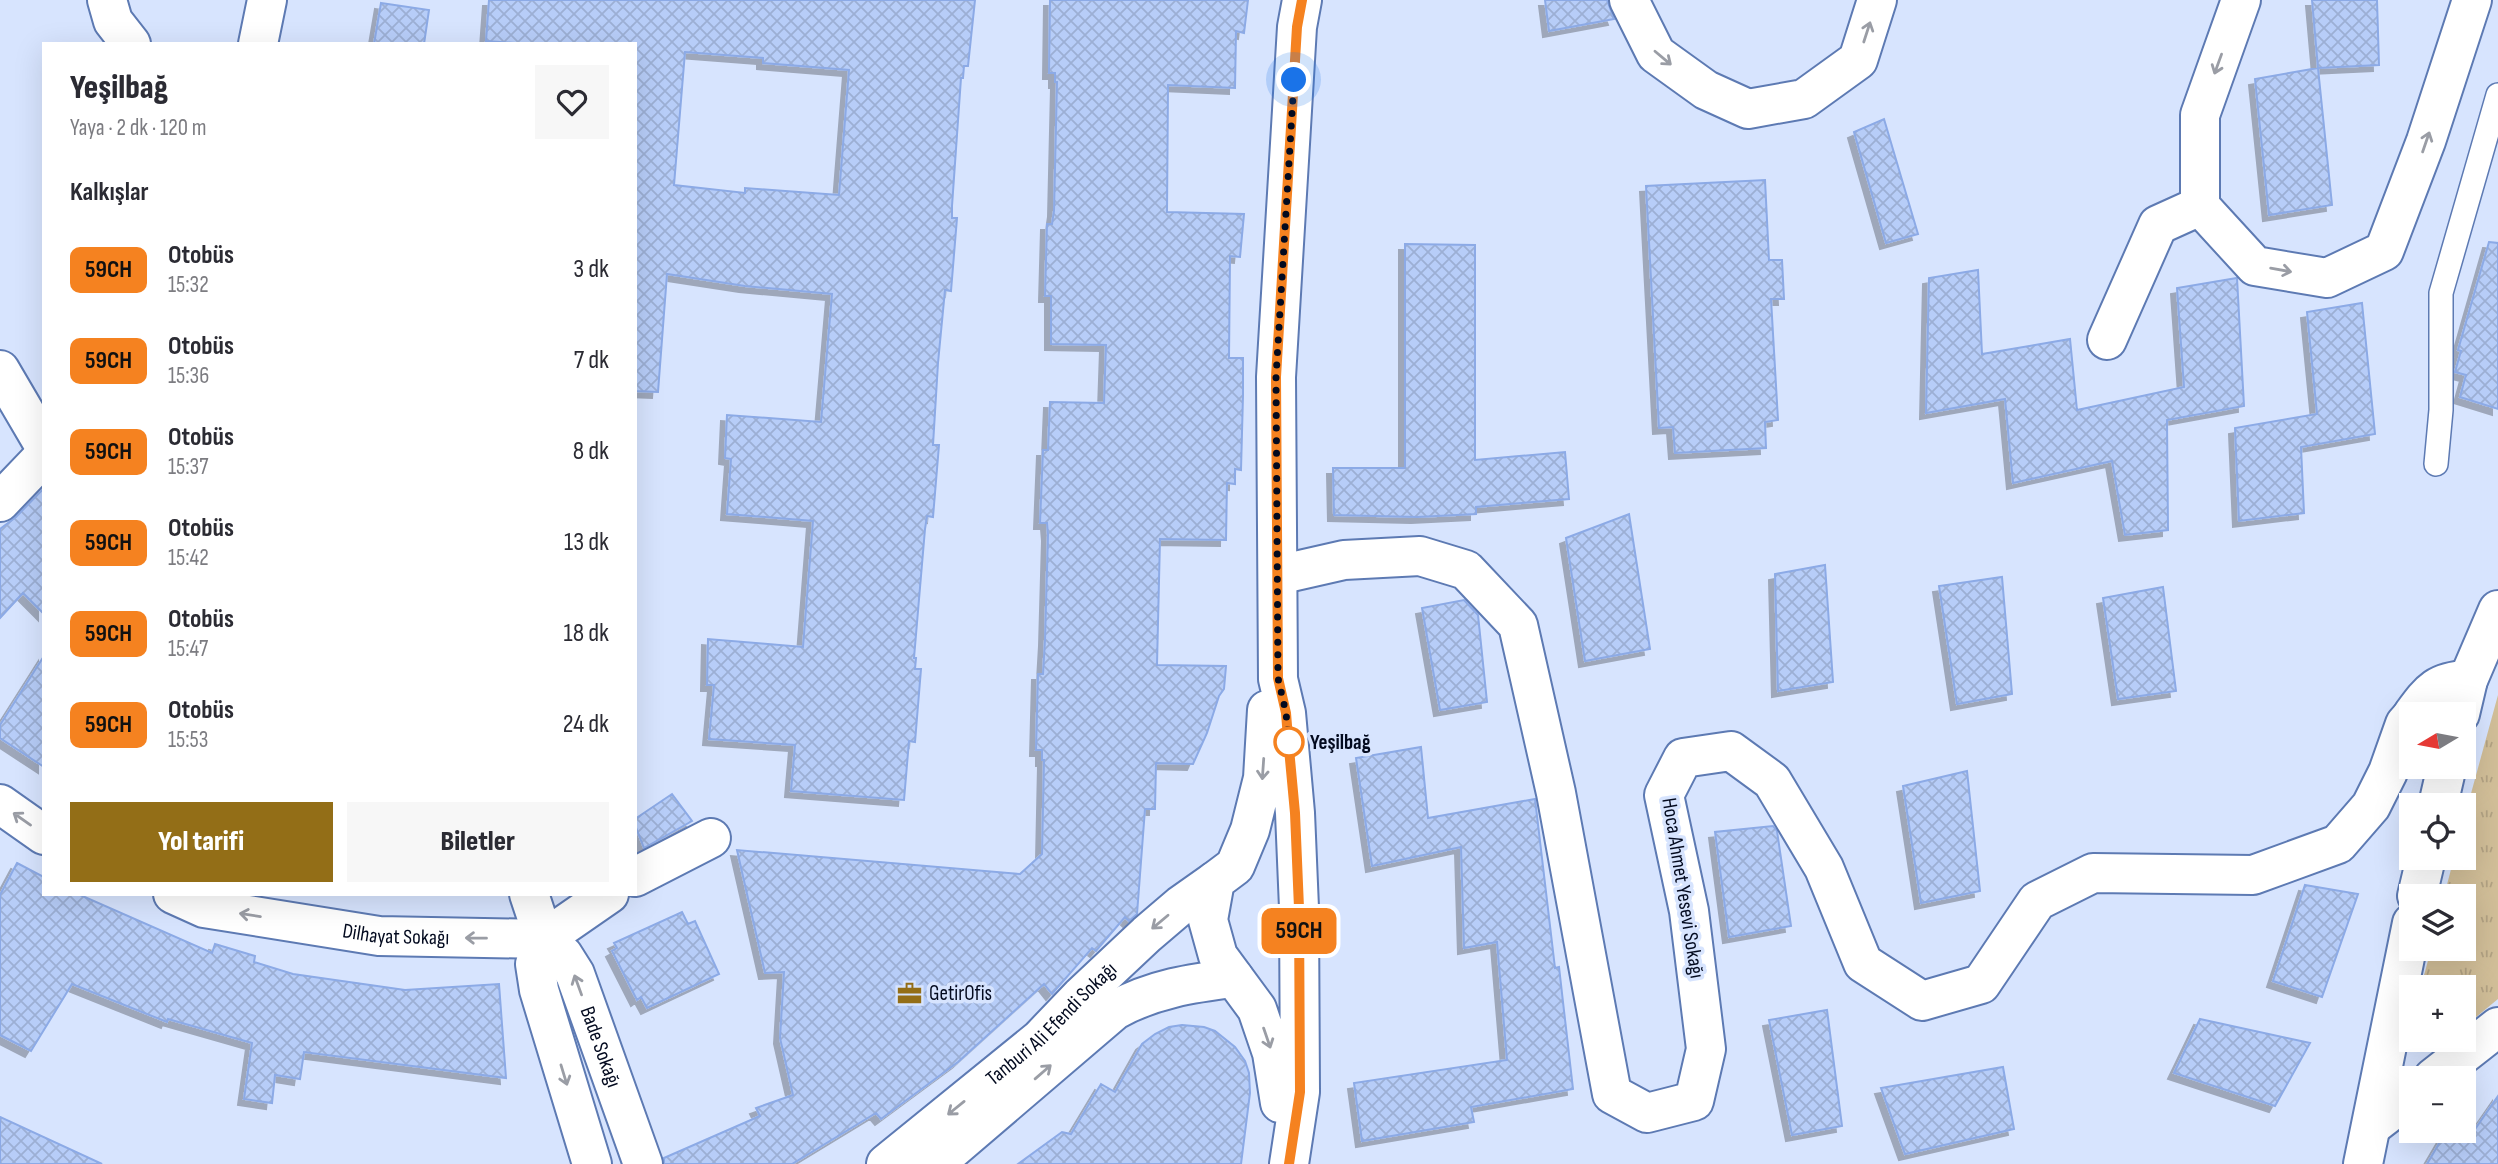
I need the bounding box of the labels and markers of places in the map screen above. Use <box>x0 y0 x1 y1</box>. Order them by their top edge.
marker: Yeşilbağ <box>1274 727 1304 757</box>
place label: Yeşilbağ <box>1310 730 1371 755</box>
office icon: GetirOfis <box>895 979 923 1007</box>
place label: GetirOfis <box>929 981 992 1006</box>

